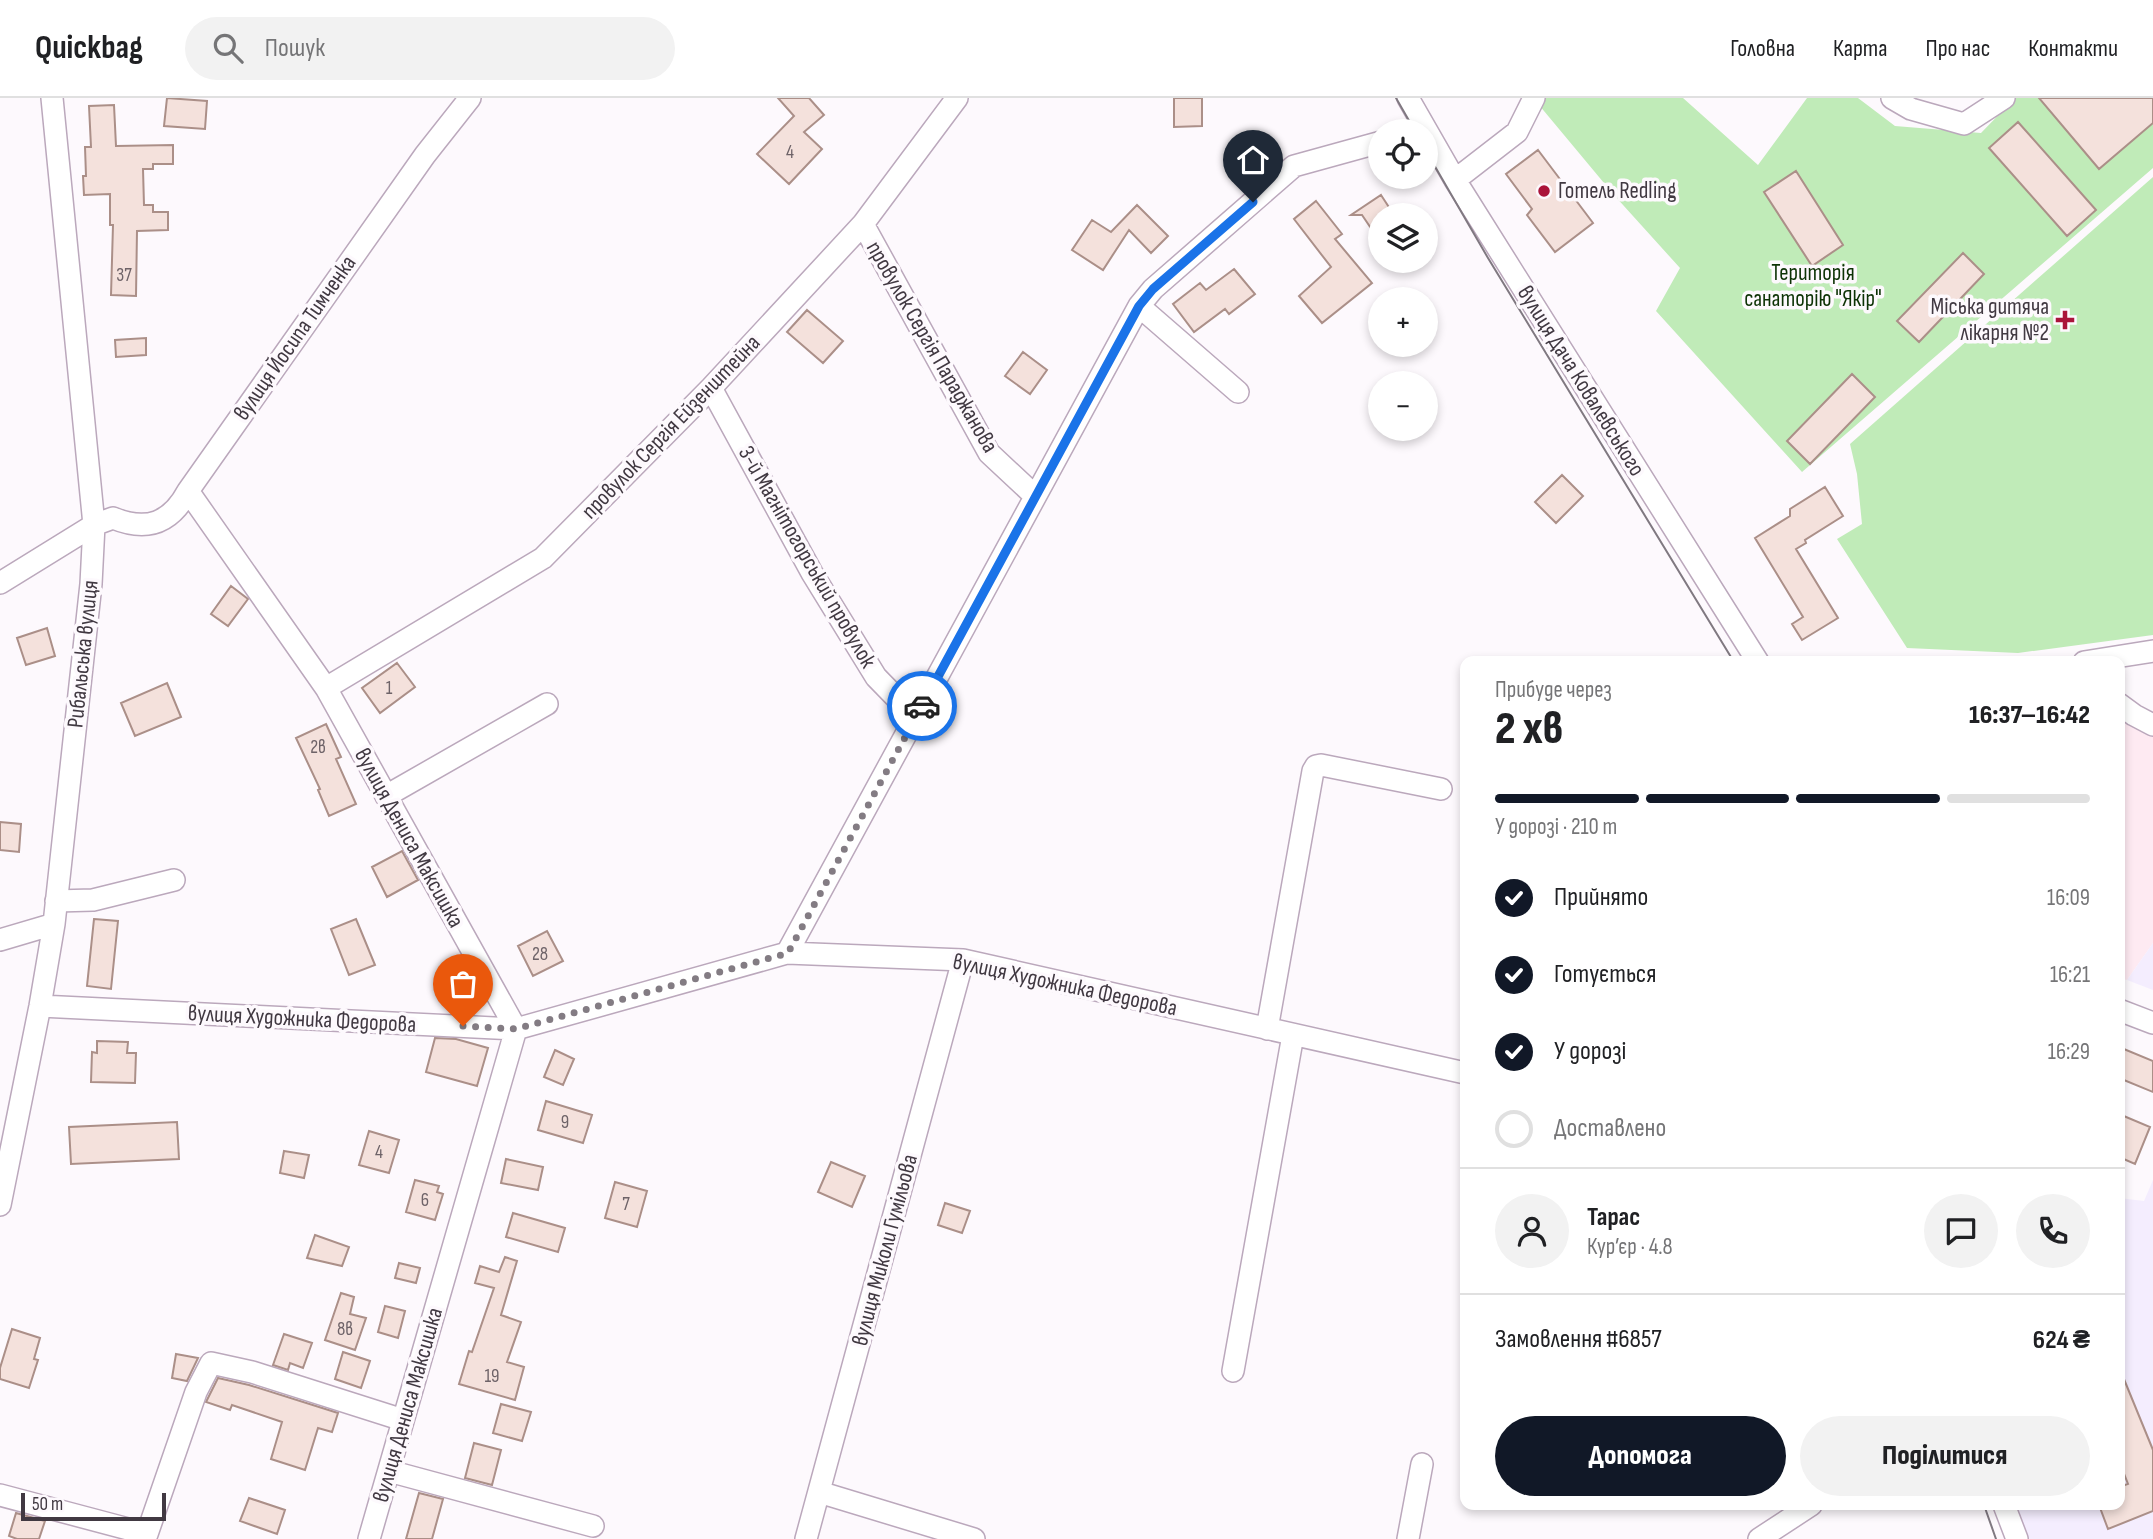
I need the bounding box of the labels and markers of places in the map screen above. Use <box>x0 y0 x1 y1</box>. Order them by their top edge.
pin <box>1223 130 1283 202</box>
place label: Готель Redling <box>1558 177 1676 205</box>
marker: Готель Redling <box>1536 183 1552 199</box>
place label: Міська дитяча лікарня №2 <box>1931 293 2049 347</box>
marker: Міська дитяча лікарня №2 <box>2055 310 2075 330</box>
pin <box>433 954 493 1026</box>

